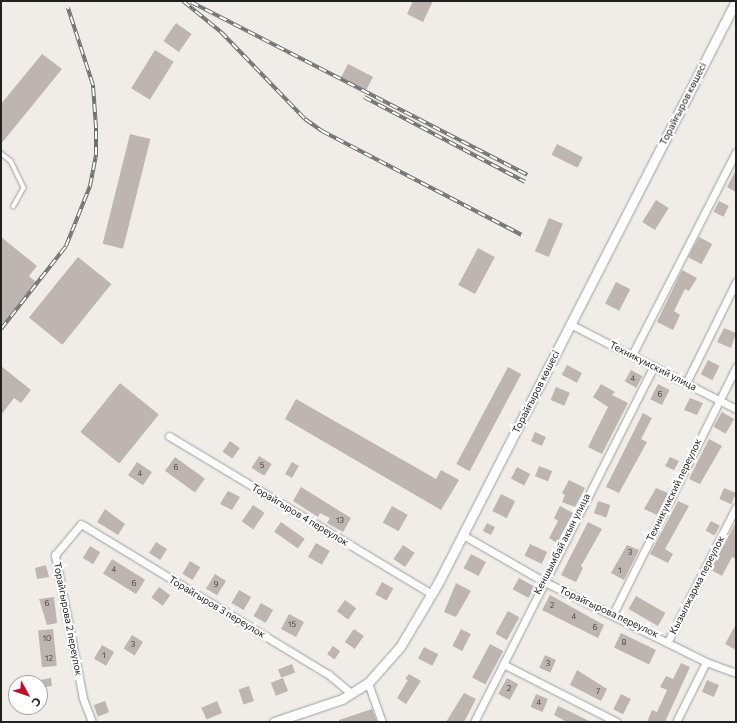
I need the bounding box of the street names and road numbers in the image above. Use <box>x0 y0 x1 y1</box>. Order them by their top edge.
street label: Торайғыров көшесі <box>657 61 709 147</box>
street label: Техникумский улица <box>607 339 699 393</box>
street label: Торайғыров көшесі <box>510 349 562 435</box>
street label: Техникумский переулок <box>644 437 704 543</box>
street label: Торайгыров 4 переулок <box>249 481 351 549</box>
street label: Кеншымбай акын улица <box>531 492 593 596</box>
street label: Кызылжарма переулок <box>667 534 727 636</box>
street label: Торайгырова 2 переулок <box>51 561 85 677</box>
street label: Торайгыров 3 переулок <box>167 573 267 641</box>
street label: Торайгырова переулок <box>557 584 661 640</box>

